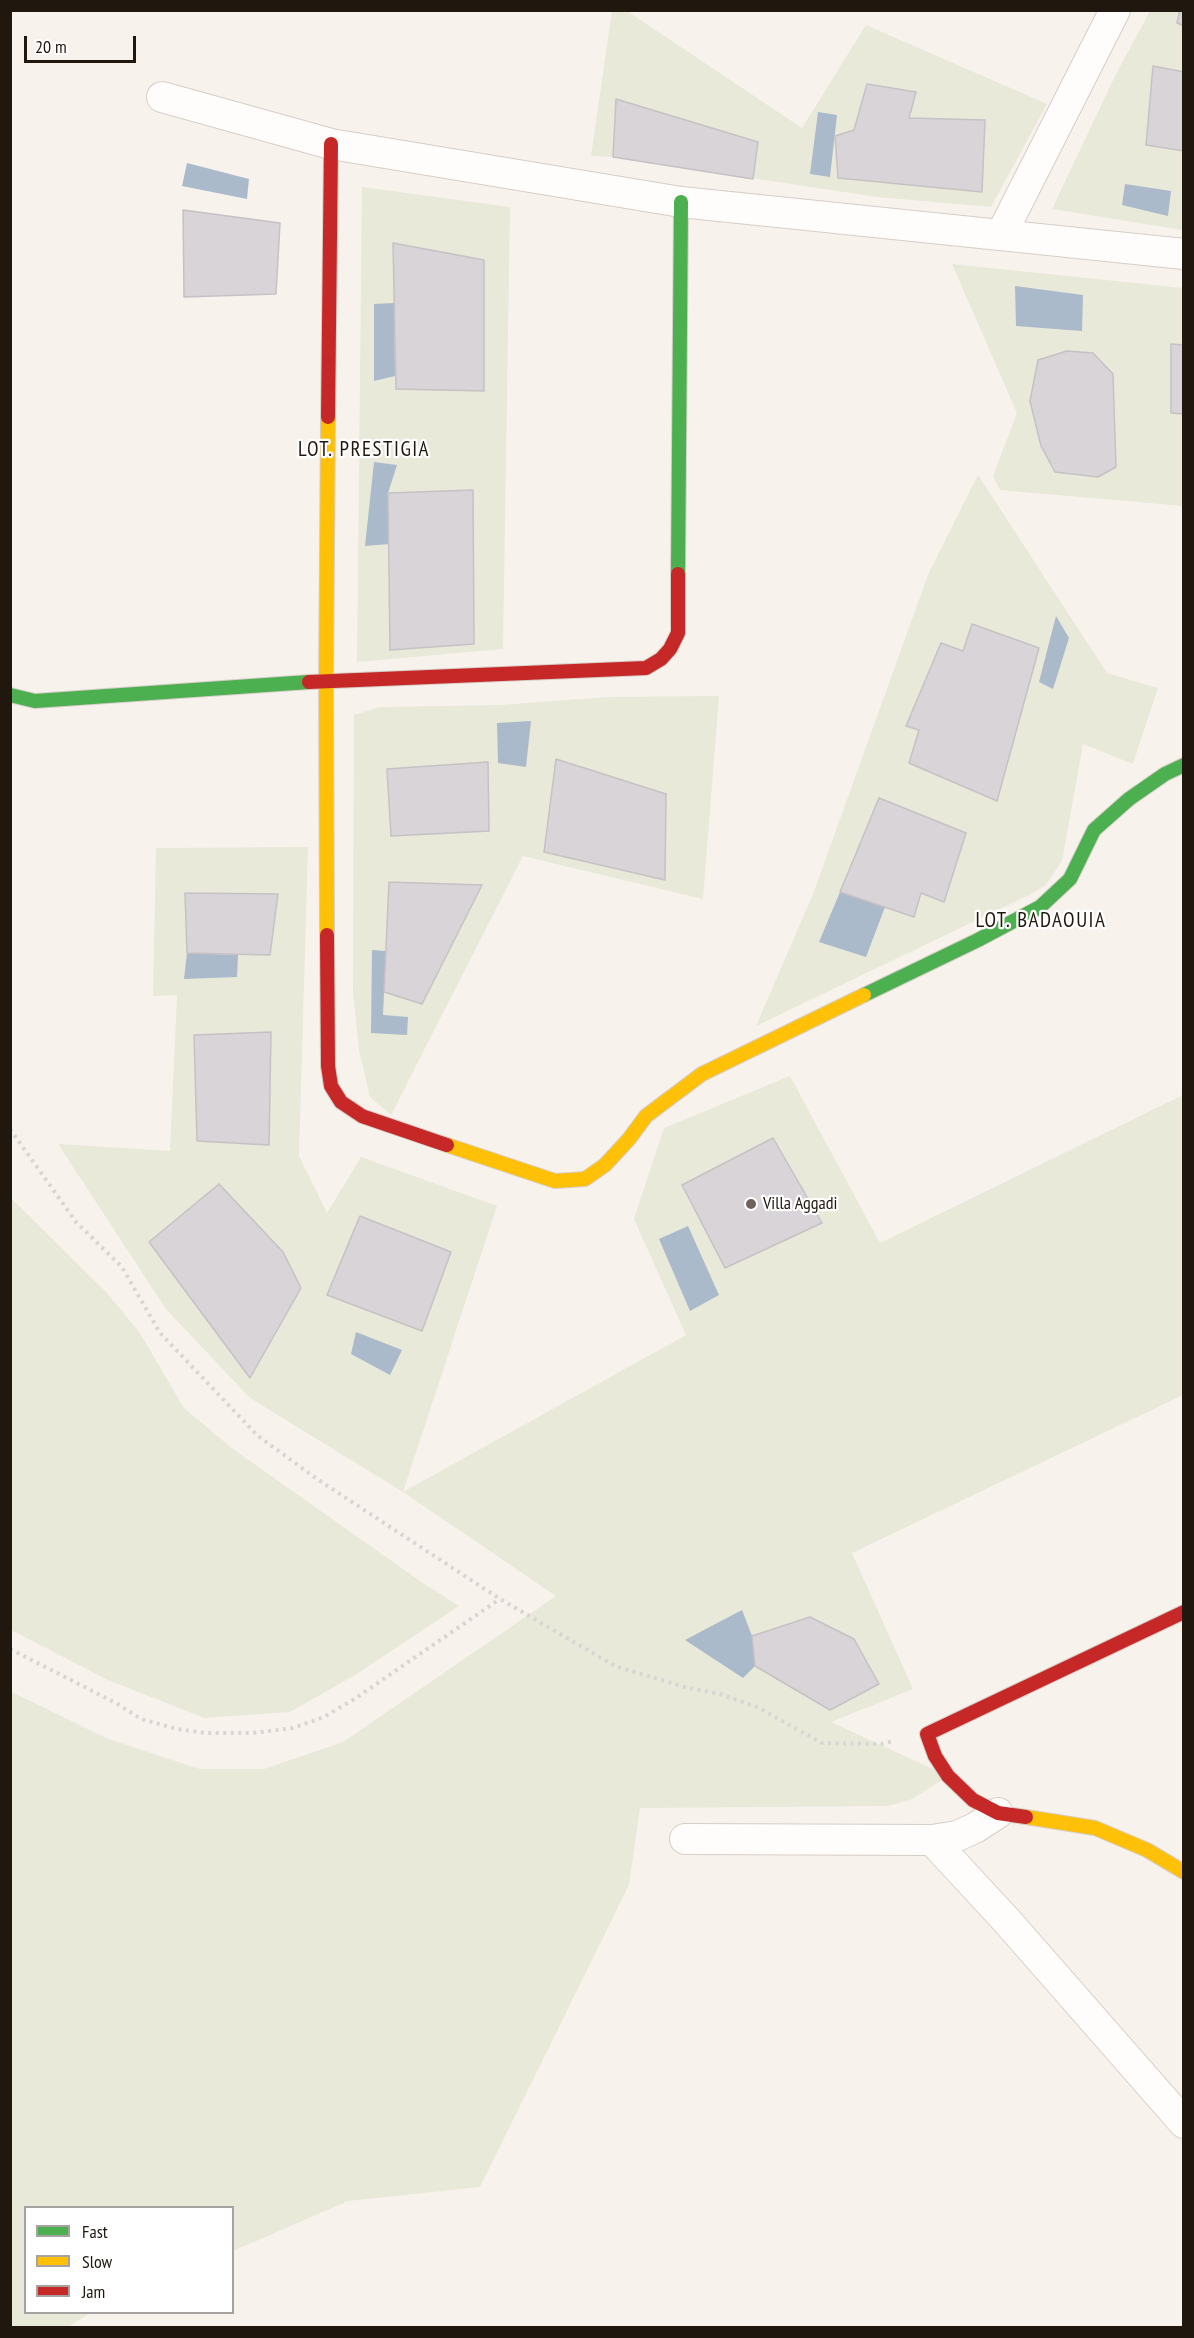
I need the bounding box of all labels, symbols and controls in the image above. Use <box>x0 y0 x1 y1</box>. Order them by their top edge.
scale bar <box>27 24 140 62</box>
text: 20 m <box>35 35 67 58</box>
district label: LOT. PRESTIGIA <box>298 437 430 463</box>
district label: LOT. BADAOUIA <box>976 908 1106 934</box>
place label: Villa Aggadi <box>763 1193 837 1215</box>
marker: Villa Aggadi <box>744 1197 758 1211</box>
legend <box>24 2206 234 2314</box>
text: Fast <box>82 2220 108 2243</box>
text: Slow <box>82 2250 112 2273</box>
text: Jam <box>82 2280 105 2303</box>

